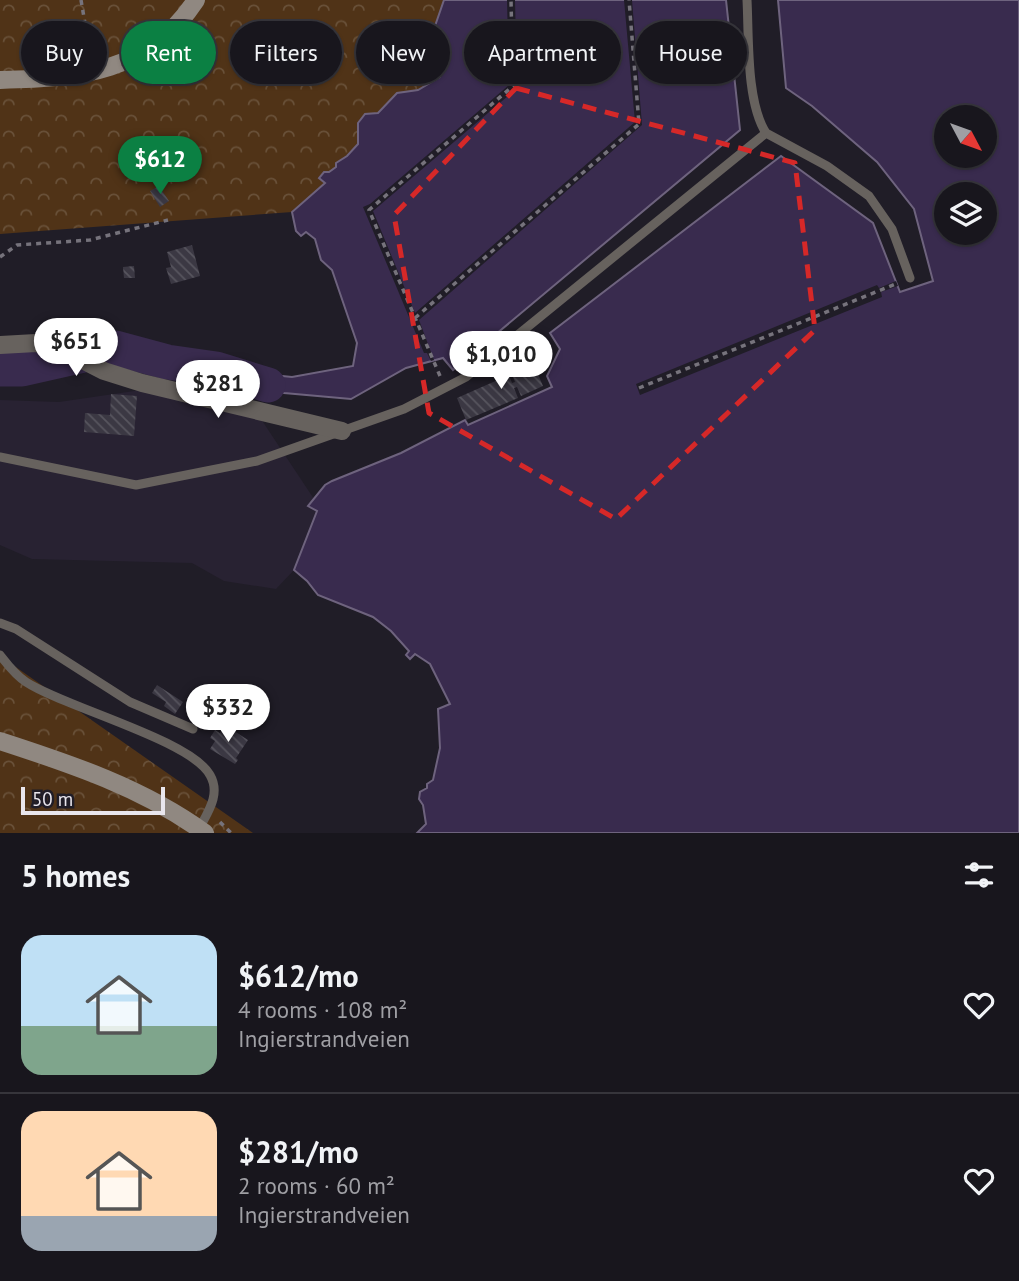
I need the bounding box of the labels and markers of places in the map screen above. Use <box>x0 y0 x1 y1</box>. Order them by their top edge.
pin: $612 <box>119 136 201 196</box>
pin: $651 <box>35 318 117 378</box>
pin: $1,010 <box>444 332 558 391</box>
pin: $281 <box>177 360 259 420</box>
pin: $332 <box>187 684 269 744</box>

